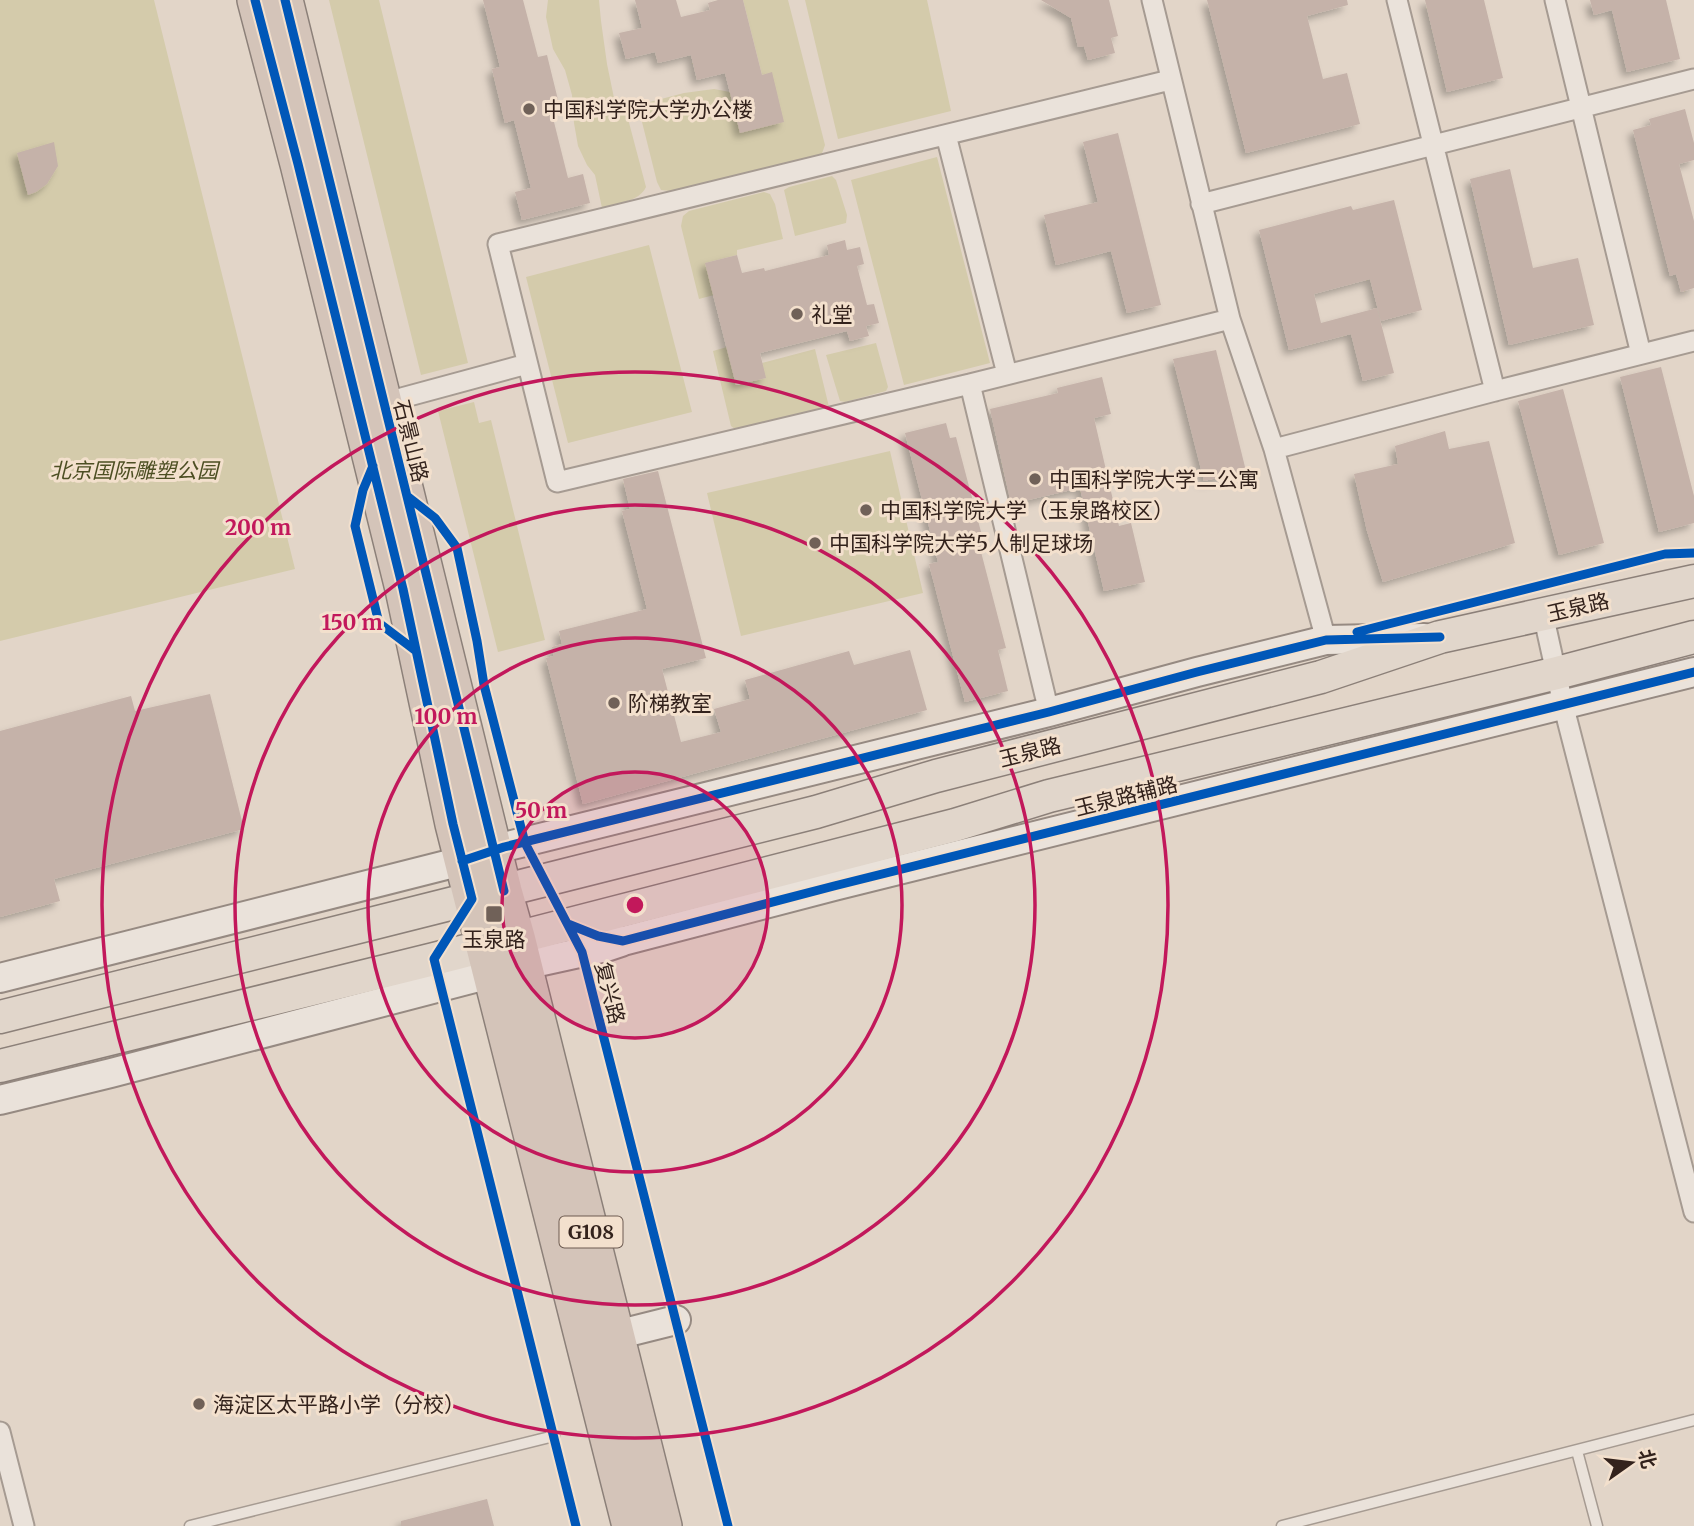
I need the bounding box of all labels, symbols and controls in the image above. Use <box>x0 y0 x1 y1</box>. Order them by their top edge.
place label: 中国科学院大学办公楼 <box>543 96 753 123</box>
marker: 中国科学院大学办公楼 <box>521 101 537 117</box>
place label: 礼堂 <box>811 301 853 328</box>
marker: 礼堂 <box>789 306 805 322</box>
street label: 石景山路 <box>388 397 434 485</box>
park label: 北京国际雕塑公园 <box>50 457 221 484</box>
place label: 中国科学院大学二公寓 <box>1049 466 1259 493</box>
marker: 中国科学院大学二公寓 <box>1027 471 1043 487</box>
place label: 中国科学院大学（玉泉路校区） <box>880 497 1174 524</box>
marker: 中国科学院大学（玉泉路校区） <box>858 502 874 518</box>
text: 200 m <box>225 514 291 541</box>
place label: 中国科学院大学5人制足球场 <box>829 530 1093 557</box>
marker: 中国科学院大学5人制足球场 <box>807 535 823 551</box>
street label: 玉泉路 <box>1544 587 1612 627</box>
text: 150 m <box>321 609 383 636</box>
place label: 阶梯教室 <box>628 690 712 717</box>
marker: 阶梯教室 <box>606 695 622 711</box>
text: 100 m <box>415 703 477 730</box>
street label: 玉泉路 <box>996 731 1064 773</box>
street label: 玉泉路辅路 <box>1072 770 1180 822</box>
text: 50 m <box>515 797 567 824</box>
centre of rings <box>623 893 647 917</box>
marker: 玉泉路 <box>484 904 504 924</box>
place label: 玉泉路 <box>463 926 526 953</box>
street label: 复兴路 <box>589 959 631 1027</box>
road number: G108 <box>560 1216 622 1248</box>
place label: 海淀区太平路小学（分校） <box>213 1391 465 1418</box>
marker: 海淀区太平路小学（分校） <box>191 1396 207 1412</box>
north arrow <box>1596 1428 1666 1498</box>
text: 北 <box>1634 1447 1661 1471</box>

